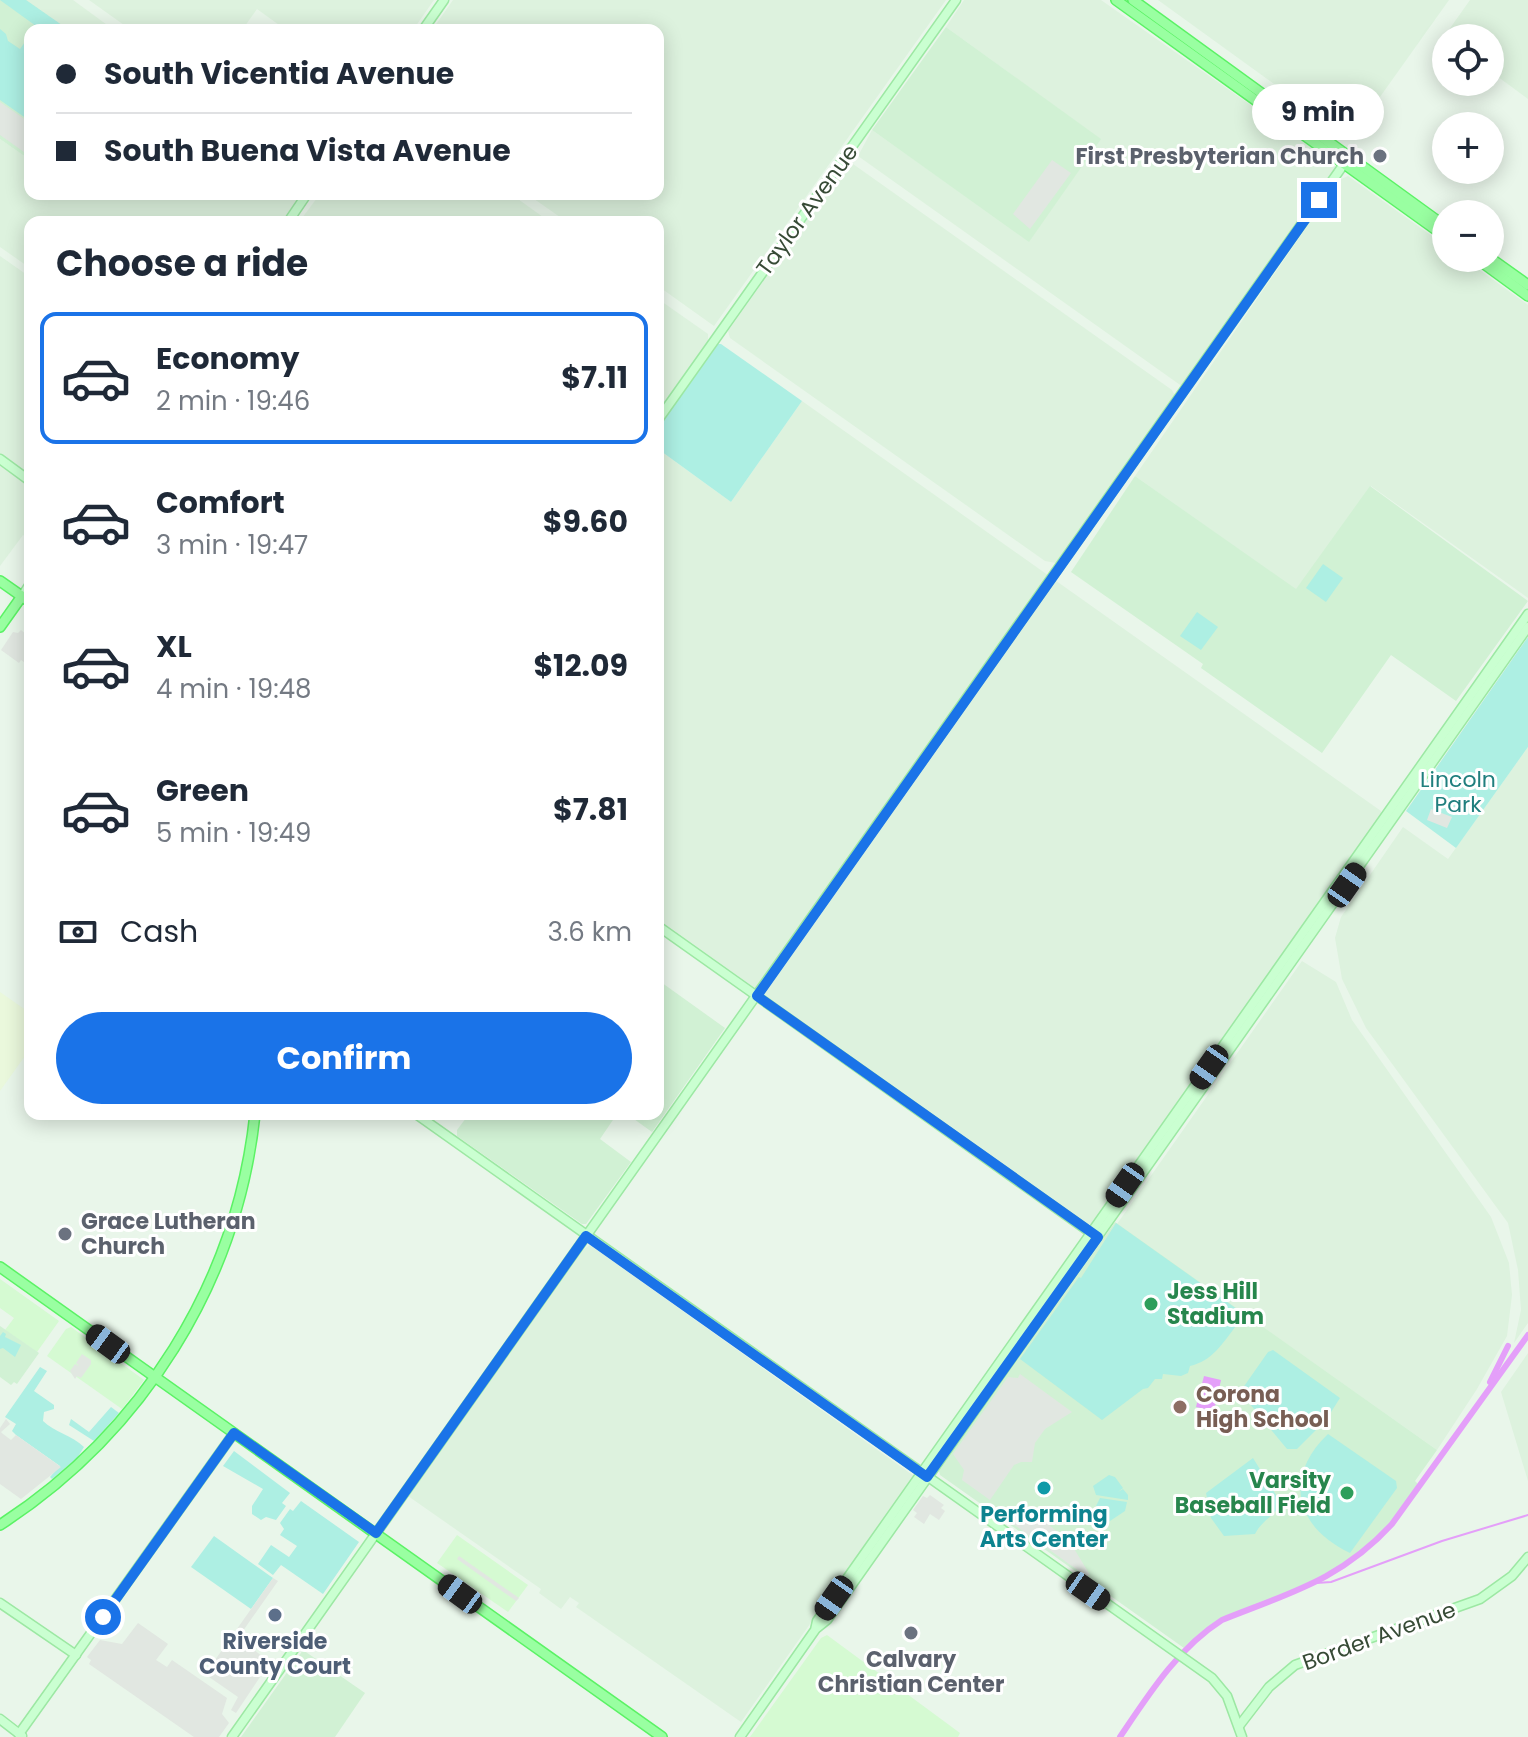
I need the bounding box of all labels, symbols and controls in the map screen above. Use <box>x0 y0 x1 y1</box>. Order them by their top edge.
map controls <box>1432 24 1504 272</box>
button: locate <box>1432 24 1504 96</box>
text: South Vicentia Avenue <box>104 52 454 95</box>
callout: 9 min <box>1253 84 1385 140</box>
text: 9 min <box>1281 94 1355 130</box>
button: + <box>1432 112 1504 184</box>
text: South Buena Vista Avenue <box>104 129 511 172</box>
street label: Taylor Avenue <box>749 138 865 282</box>
place label: First Presbyterian Church <box>1076 141 1364 172</box>
marker: First Presbyterian Church <box>1371 147 1389 165</box>
route end <box>1301 182 1337 218</box>
button: − <box>1432 200 1504 272</box>
text: Choose a ride <box>56 238 308 289</box>
text: Economy <box>156 337 300 380</box>
icon: car <box>60 342 132 414</box>
text: $7.11 <box>561 356 628 399</box>
text: 2 min · 19:46 <box>156 383 310 419</box>
text: Comfort <box>156 481 285 524</box>
icon: car <box>60 486 132 558</box>
text: $9.60 <box>543 500 628 543</box>
text: 3 min · 19:47 <box>156 527 308 563</box>
text: XL <box>156 625 192 668</box>
icon: car <box>60 630 132 702</box>
text: $12.09 <box>533 644 628 687</box>
text: 4 min · 19:48 <box>156 671 312 707</box>
park label: Lincoln Park <box>1420 764 1496 820</box>
text: Green <box>156 769 249 812</box>
icon: car <box>60 774 132 846</box>
text: $7.81 <box>553 788 628 831</box>
text: 5 min · 19:49 <box>156 815 311 851</box>
car <box>1323 858 1371 912</box>
icon: cash <box>56 910 100 954</box>
text: Cash <box>120 910 198 953</box>
text: 3.6 km <box>548 914 632 950</box>
button: Confirm <box>56 1012 632 1104</box>
car <box>1185 1040 1233 1094</box>
car <box>1101 1158 1149 1212</box>
place label: Grace Lutheran Church <box>81 1206 255 1262</box>
marker: Grace Lutheran Church <box>56 1225 74 1243</box>
place label: Jess Hill Stadium <box>1167 1276 1264 1332</box>
marker: Jess Hill Stadium <box>1142 1295 1160 1313</box>
car <box>82 1320 134 1368</box>
place label: Corona High School <box>1196 1379 1329 1435</box>
marker: Corona High School <box>1171 1398 1189 1416</box>
place label: Varsity Baseball Field <box>1175 1465 1331 1521</box>
marker: Performing Arts Center <box>1035 1479 1053 1497</box>
marker: Varsity Baseball Field <box>1338 1484 1356 1502</box>
place label: Performing Arts Center <box>980 1499 1108 1555</box>
car <box>1061 1567 1115 1615</box>
car <box>434 1570 486 1618</box>
car <box>810 1571 858 1625</box>
street label: Border Avenue <box>1298 1594 1460 1678</box>
route start <box>85 1599 121 1635</box>
marker: Riverside County Court <box>266 1606 284 1624</box>
marker: Calvary Christian Center <box>902 1624 920 1642</box>
place label: Riverside County Court <box>199 1626 351 1682</box>
place label: Calvary Christian Center <box>818 1644 1004 1700</box>

